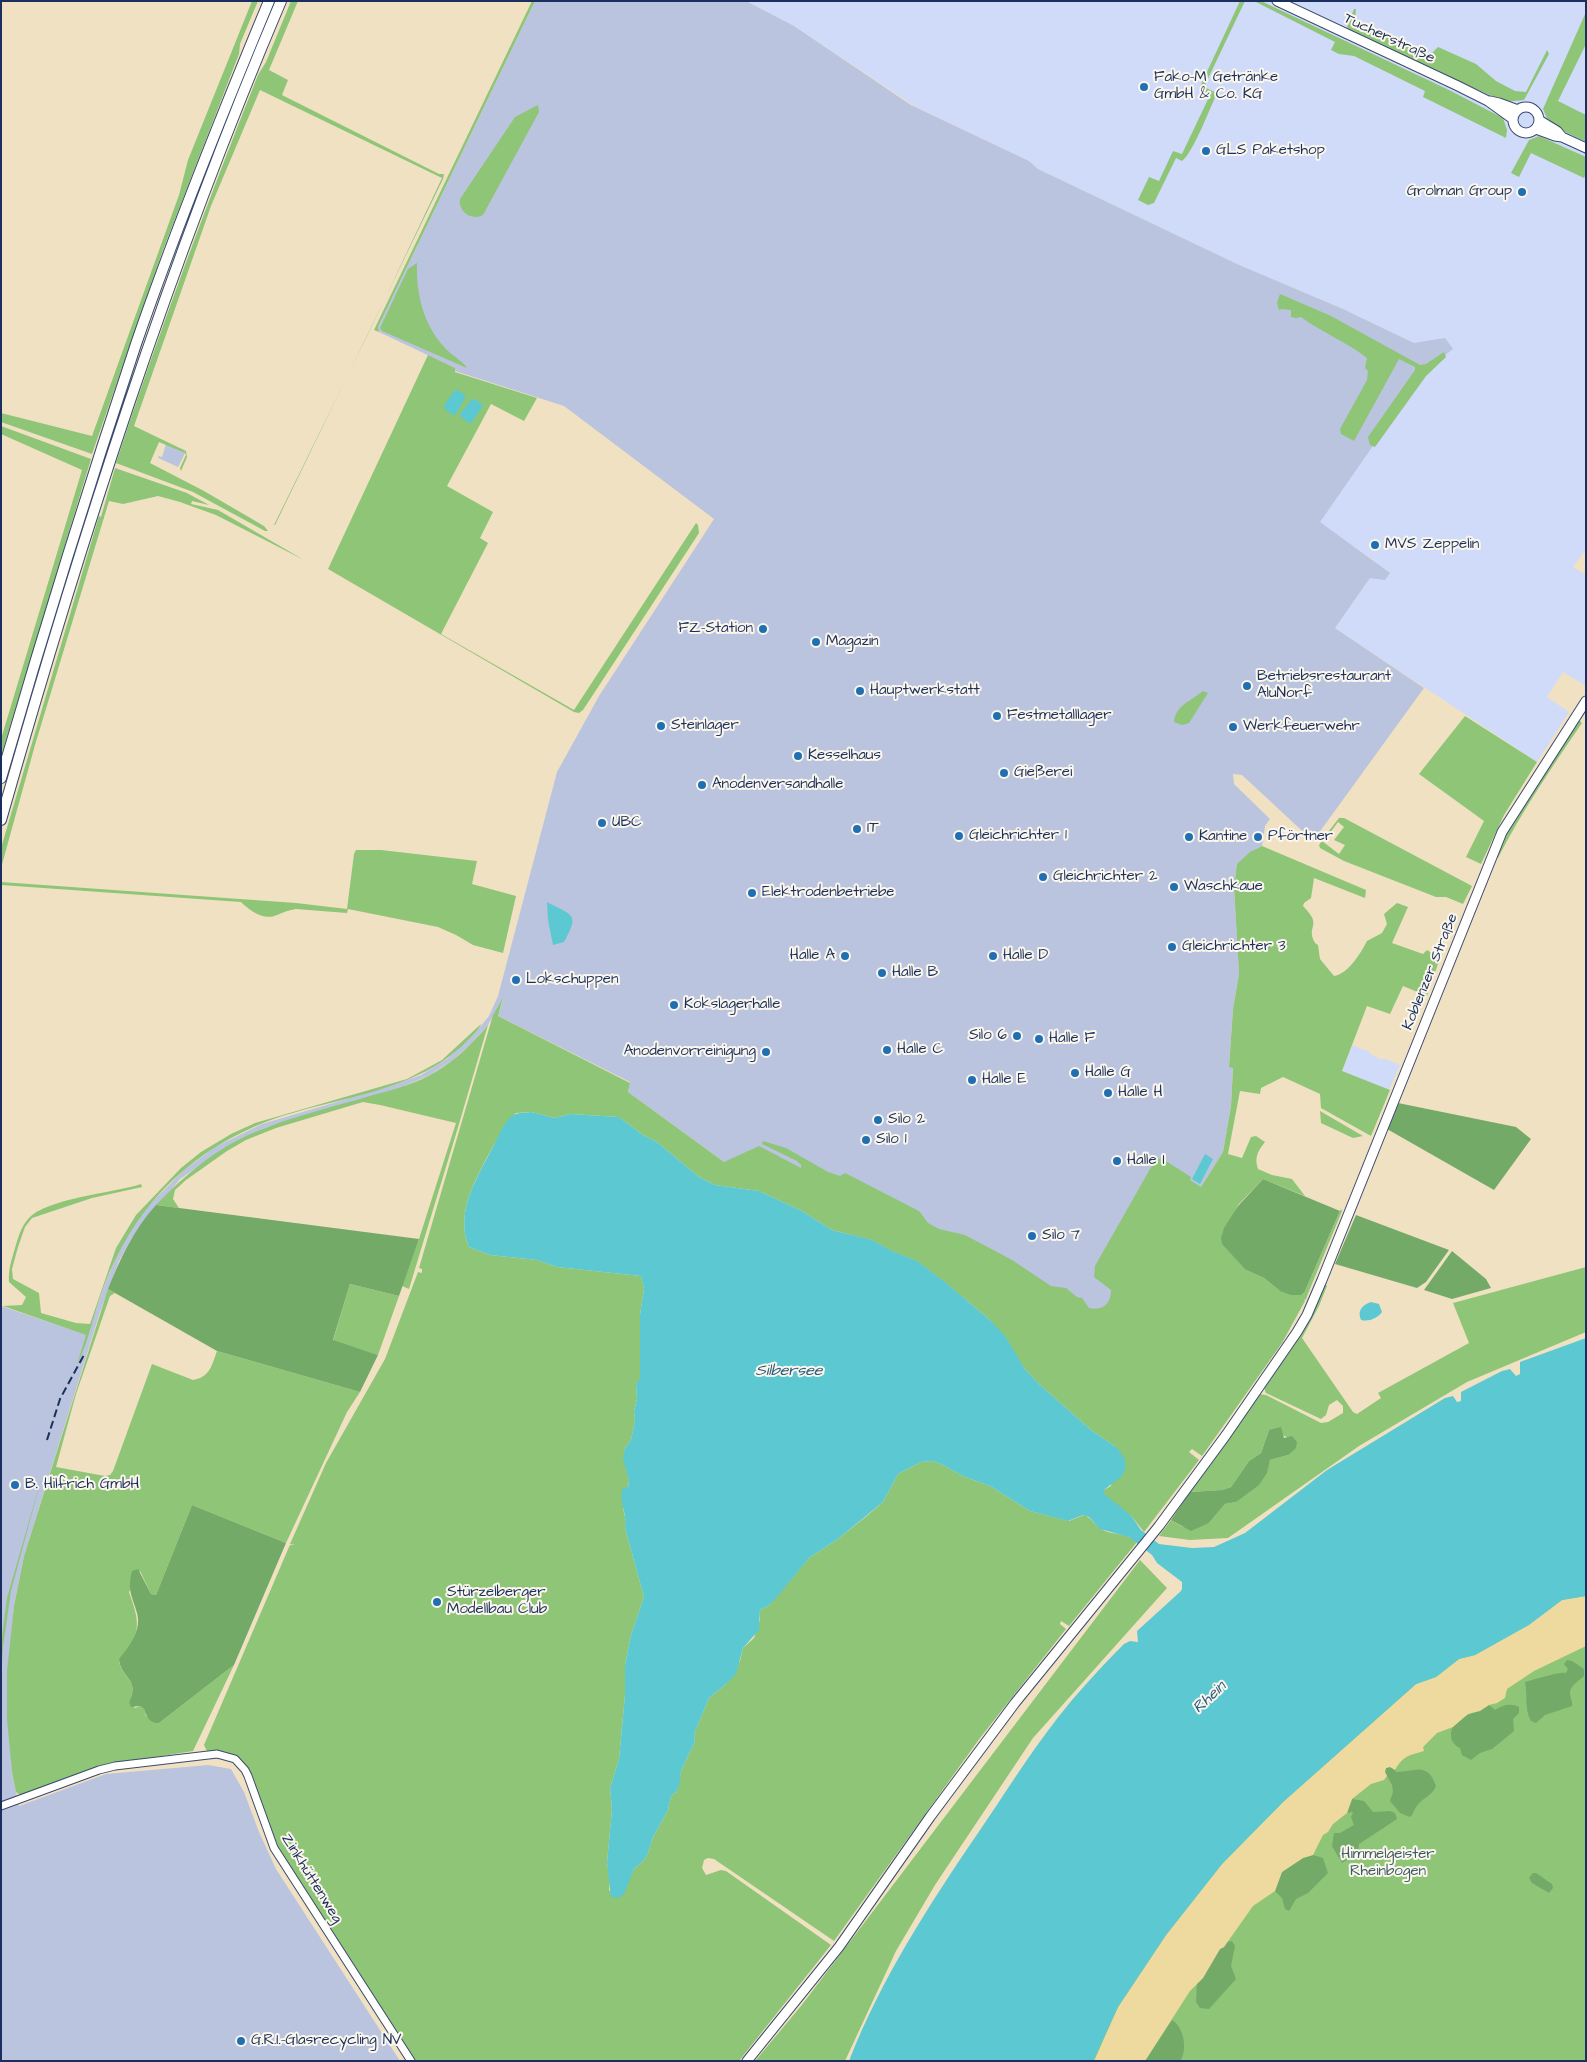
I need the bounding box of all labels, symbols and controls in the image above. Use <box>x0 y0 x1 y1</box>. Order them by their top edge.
street label: Tucherstraße <box>1341 10 1437 68</box>
place label: Fako-M Getränke GmbH & Co. KG <box>1154 69 1278 104</box>
marker: Fako-M Getränke GmbH & Co. KG <box>1138 81 1150 93</box>
place label: GLS Paketshop <box>1216 142 1325 160</box>
marker: GLS Paketshop <box>1200 145 1212 157</box>
place label: Grolman Group <box>1407 183 1512 201</box>
marker: Grolman Group <box>1516 186 1528 198</box>
place label: MVS Zeppelin <box>1385 536 1479 554</box>
marker: MVS Zeppelin <box>1369 539 1381 551</box>
place label: FZ-Station <box>679 620 753 638</box>
marker: FZ-Station <box>757 623 769 635</box>
place label: Magazin <box>826 633 879 651</box>
marker: Magazin <box>810 636 822 648</box>
place label: Betriebsrestaurant AluNorf <box>1257 668 1391 703</box>
marker: Betriebsrestaurant AluNorf <box>1241 680 1253 692</box>
place label: Hauptwerkstatt <box>870 682 980 700</box>
marker: Hauptwerkstatt <box>854 685 866 697</box>
place label: Festmetalllager <box>1007 707 1111 725</box>
marker: Festmetalllager <box>991 710 1003 722</box>
place label: Steinlager <box>671 717 739 735</box>
place label: Werkfeuerwehr <box>1243 718 1360 736</box>
marker: Steinlager <box>655 720 667 732</box>
marker: Werkfeuerwehr <box>1227 721 1239 733</box>
place label: Kesselhaus <box>808 747 881 765</box>
marker: Kesselhaus <box>792 750 804 762</box>
place label: Gießerei <box>1014 764 1072 782</box>
marker: Gießerei <box>998 767 1010 779</box>
place label: Anodenversandhalle <box>712 776 843 794</box>
marker: Anodenversandhalle <box>696 779 708 791</box>
place label: UBC <box>612 814 642 832</box>
marker: UBC <box>596 817 608 829</box>
place label: IT <box>867 820 879 838</box>
marker: IT <box>851 823 863 835</box>
place label: Gleichrichter 1 <box>969 827 1067 845</box>
place label: Kantine <box>1199 828 1247 846</box>
place label: Pförtner <box>1268 828 1333 846</box>
marker: Gleichrichter 1 <box>953 830 965 842</box>
marker: Kantine <box>1183 831 1195 843</box>
marker: Pförtner <box>1252 831 1264 843</box>
place label: Gleichrichter 2 <box>1053 868 1158 886</box>
marker: Gleichrichter 2 <box>1037 871 1049 883</box>
place label: Waschkaue <box>1184 878 1263 896</box>
marker: Waschkaue <box>1168 881 1180 893</box>
place label: Elektrodenbetriebe <box>762 884 894 902</box>
marker: Elektrodenbetriebe <box>746 887 758 899</box>
street label: Koblenzer Straße <box>1399 911 1463 1033</box>
place label: Gleichrichter 3 <box>1182 938 1286 956</box>
marker: Gleichrichter 3 <box>1166 941 1178 953</box>
place label: Halle A <box>790 947 835 965</box>
place label: Halle D <box>1003 947 1048 965</box>
marker: Halle A <box>839 950 851 962</box>
marker: Halle D <box>987 950 999 962</box>
place label: Halle B <box>892 964 938 982</box>
marker: Halle B <box>876 967 888 979</box>
place label: Lokschuppen <box>526 971 618 989</box>
marker: Lokschuppen <box>510 974 522 986</box>
place label: Kokslagerhalle <box>684 996 780 1014</box>
marker: Kokslagerhalle <box>668 999 680 1011</box>
place label: Silo 6 <box>969 1027 1007 1045</box>
marker: Silo 6 <box>1011 1030 1023 1042</box>
place label: Halle F <box>1049 1030 1095 1048</box>
marker: Halle F <box>1033 1033 1045 1045</box>
place label: Halle C <box>897 1041 943 1059</box>
place label: Anodenvorreinigung <box>624 1043 756 1061</box>
marker: Halle C <box>881 1044 893 1056</box>
marker: Anodenvorreinigung <box>760 1046 772 1058</box>
place label: Halle G <box>1085 1064 1131 1082</box>
marker: Halle G <box>1069 1067 1081 1079</box>
place label: Halle E <box>982 1071 1026 1089</box>
marker: Halle E <box>966 1074 978 1086</box>
place label: Halle H <box>1118 1084 1163 1102</box>
marker: Halle H <box>1102 1087 1114 1099</box>
place label: Silo 2 <box>888 1111 925 1129</box>
marker: Silo 2 <box>872 1114 884 1126</box>
place label: Silo 1 <box>876 1131 907 1149</box>
marker: Silo 1 <box>860 1134 872 1146</box>
place label: Halle I <box>1127 1152 1165 1170</box>
marker: Halle I <box>1111 1155 1123 1167</box>
place label: Silo 7 <box>1042 1227 1080 1245</box>
marker: Silo 7 <box>1026 1230 1038 1242</box>
water label: Silbersee <box>755 1362 823 1382</box>
place label: B. Hilfrich GmbH <box>25 1476 139 1494</box>
marker: B. Hilfrich GmbH <box>9 1479 21 1491</box>
place label: Stürzelberger Modellbau Club <box>447 1584 547 1619</box>
marker: Stürzelberger Modellbau Club <box>431 1596 443 1608</box>
water label: Rhein <box>1189 1678 1231 1718</box>
street label: Zinkhüttenweg <box>276 1831 346 1927</box>
park label: Himmelgeister Rheinbogen <box>1341 1846 1435 1881</box>
place label: G.R.I.-Glasrecycling NV <box>251 2032 402 2050</box>
marker: G.R.I.-Glasrecycling NV <box>235 2035 247 2047</box>

